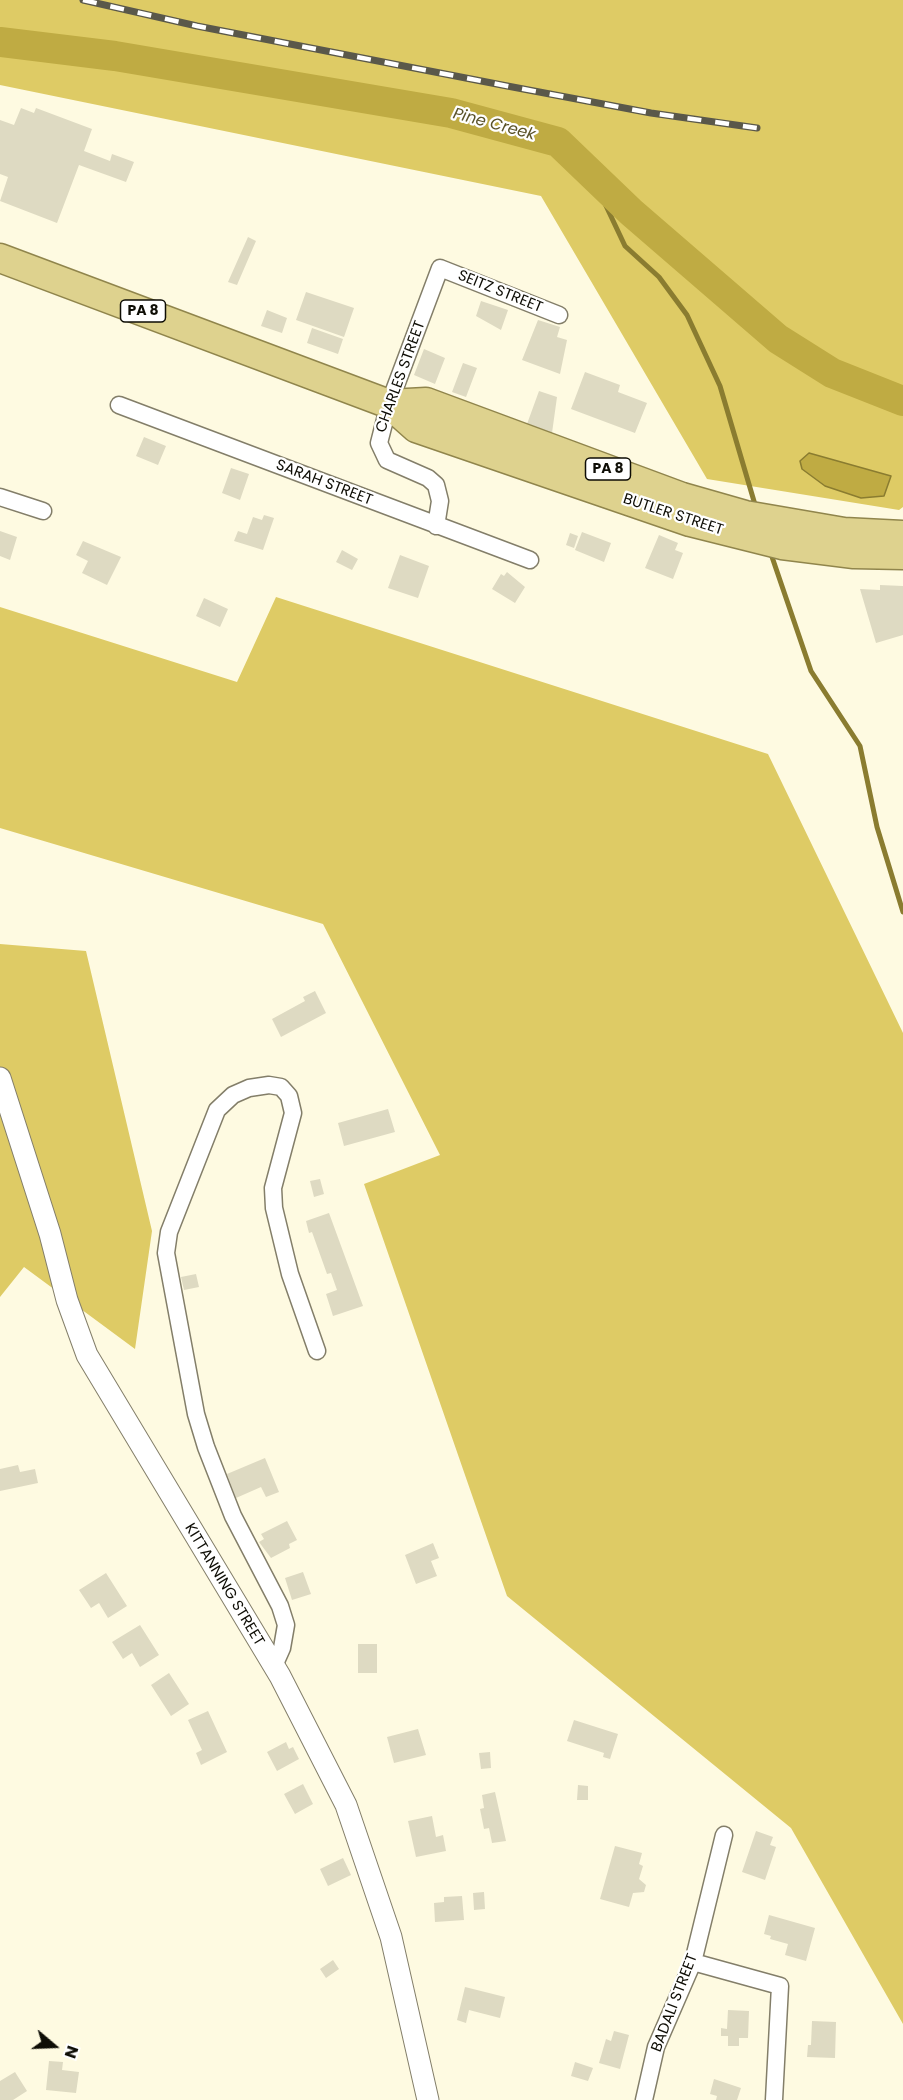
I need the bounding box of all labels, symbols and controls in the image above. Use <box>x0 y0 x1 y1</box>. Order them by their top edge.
water label: Pine Creek <box>451 105 537 145</box>
street label: SEITZ STREET <box>455 267 545 317</box>
road number: PA 8 <box>120 300 166 322</box>
street label: CHARLES STREET <box>372 319 430 435</box>
street label: SARAH STREET <box>273 456 375 510</box>
road number: PA 8 <box>586 458 630 480</box>
street label: BUTLER STREET <box>621 490 725 540</box>
street label: KITTANNING STREET <box>180 1521 268 1649</box>
street label: BADALI STREET <box>648 1951 702 2055</box>
north arrow <box>24 2016 84 2076</box>
text: N <box>59 2043 84 2061</box>

